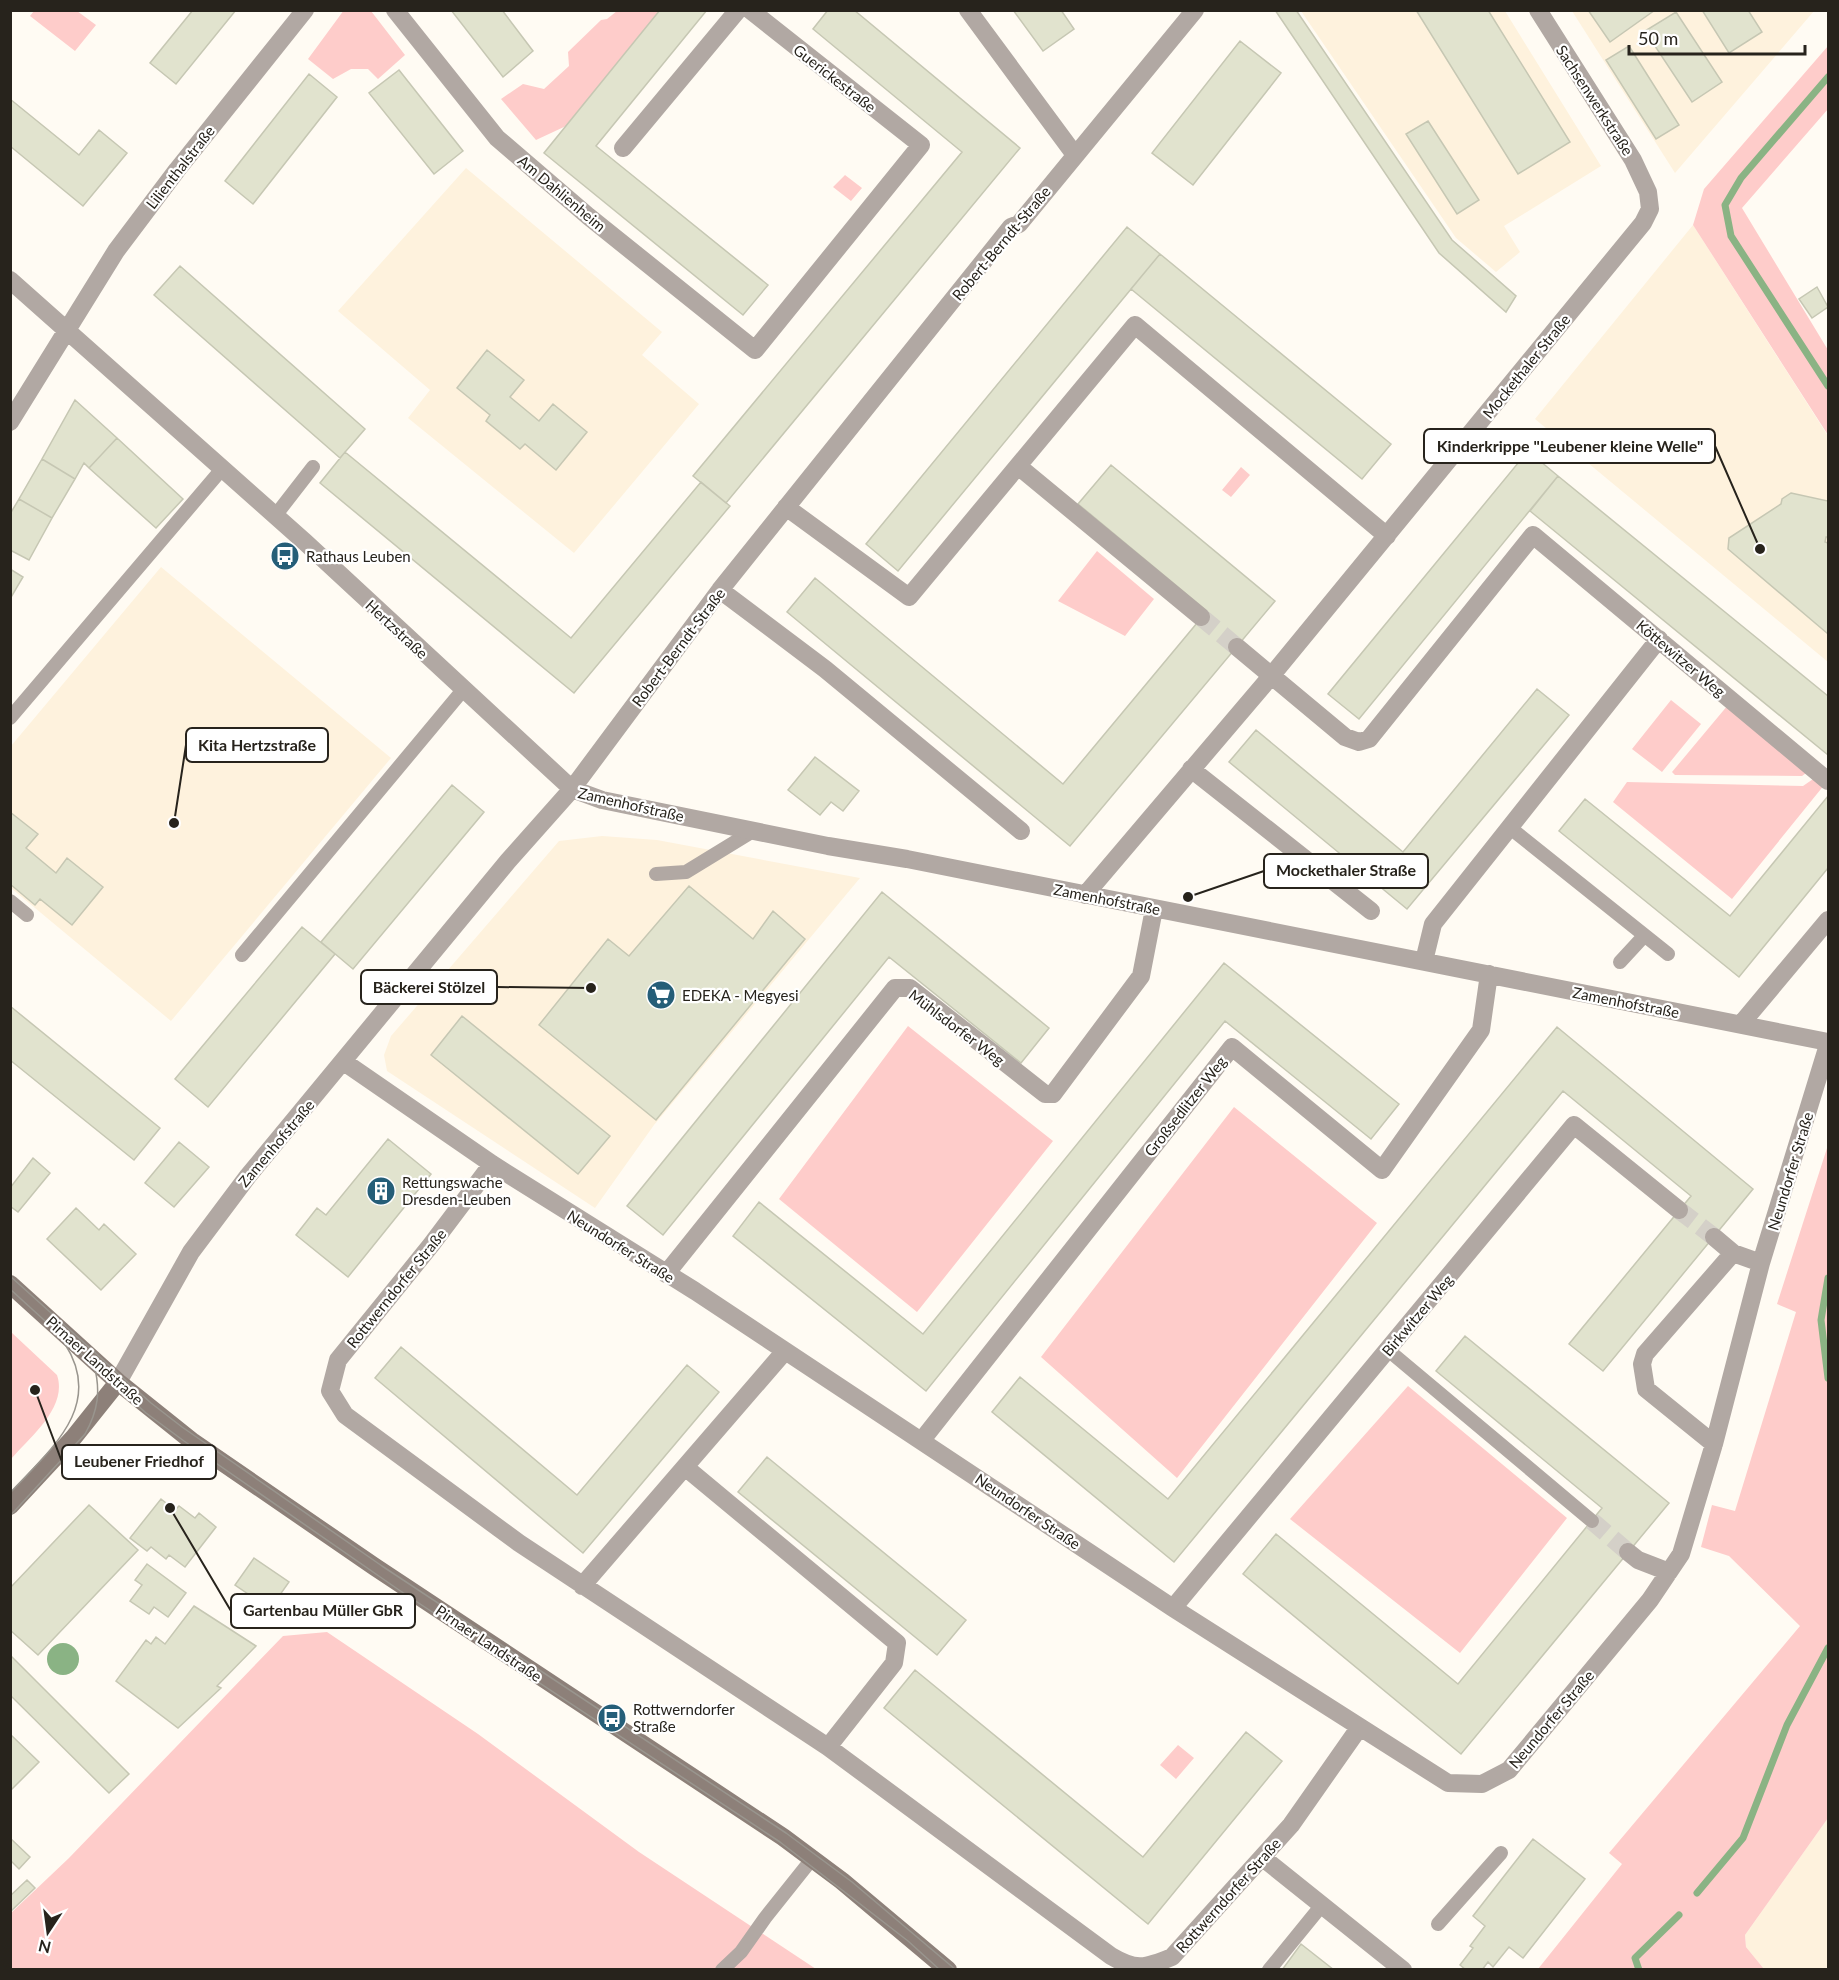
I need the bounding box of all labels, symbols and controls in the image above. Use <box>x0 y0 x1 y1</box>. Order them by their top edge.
scale bar <box>1629 18 1804 56</box>
text: 50 m <box>1638 27 1678 49</box>
street label: Guerickestraße <box>790 40 880 116</box>
street label: Sachsenwerkstraße <box>1553 42 1637 159</box>
street label: Lilienthalstraße <box>142 122 218 212</box>
street label: Am Dahlienheim <box>514 151 610 235</box>
street label: Robert-Berndt-Straße <box>948 182 1054 304</box>
street label: Mockethaler Straße <box>1479 310 1574 422</box>
callout: Kinderkrippe "Leubener kleine Welle" <box>1424 429 1715 463</box>
text: Kinderkrippe "Leubener kleine Welle" <box>1437 436 1703 455</box>
bus stop icon: Rathaus Leuben <box>269 540 301 572</box>
place label: Rathaus Leuben <box>306 547 411 565</box>
street label: Robert-Berndt-Straße <box>628 584 728 710</box>
street label: Hertzstraße <box>362 596 432 662</box>
street label: Köttewitzer Weg <box>1633 616 1729 700</box>
callout: Kita Hertzstraße <box>186 728 328 762</box>
text: Kita Hertzstraße <box>198 735 316 754</box>
street label: Zamenhofstraße <box>576 783 686 825</box>
callout: Mockethaler Straße <box>1264 854 1428 888</box>
text: Mockethaler Straße <box>1276 860 1416 879</box>
street label: Zamenhofstraße <box>1052 880 1162 918</box>
callout: Bäckerei Stölzel <box>361 970 497 1004</box>
text: Bäckerei Stölzel <box>373 977 485 996</box>
supermarket icon: EDEKA - Megyesi <box>645 979 677 1011</box>
street label: Zamenhofstraße <box>1571 983 1681 1021</box>
street label: Mühlsdorfer Weg <box>906 985 1009 1069</box>
place label: EDEKA - Megyesi <box>682 986 799 1004</box>
street label: Großsedlitzer Weg <box>1140 1052 1230 1160</box>
street label: Zamenhofstraße <box>234 1096 318 1190</box>
street label: Neundorfer Straße <box>1763 1110 1817 1232</box>
place label: Rettungswache Dresden-Leuben <box>402 1173 511 1208</box>
building icon: Rettungswache Dresden-Leuben <box>365 1175 397 1207</box>
street label: Neundorfer Straße <box>564 1206 678 1286</box>
street label: Rottwerndorfer Straße <box>342 1225 450 1351</box>
street label: Birkwitzer Weg <box>1378 1270 1456 1359</box>
street label: Pirnaer Landstraße <box>43 1312 147 1408</box>
callout: Leubener Friedhof <box>62 1445 216 1479</box>
text: Leubener Friedhof <box>74 1451 204 1470</box>
street label: Neundorfer Straße <box>972 1469 1084 1553</box>
callout: Gartenbau Müller GbR <box>231 1594 415 1628</box>
text: Gartenbau Müller GbR <box>243 1600 404 1619</box>
street label: Pirnaer Landstraße <box>433 1601 545 1685</box>
street label: Neundorfer Straße <box>1505 1666 1597 1772</box>
place label: Rottwerndorfer Straße <box>633 1700 735 1735</box>
bus stop icon: Rottwerndorfer Straße <box>596 1702 628 1734</box>
street label: Rottwerndorfer Straße <box>1172 1834 1284 1956</box>
north arrow <box>18 1902 78 1962</box>
text: N <box>36 1936 53 1958</box>

